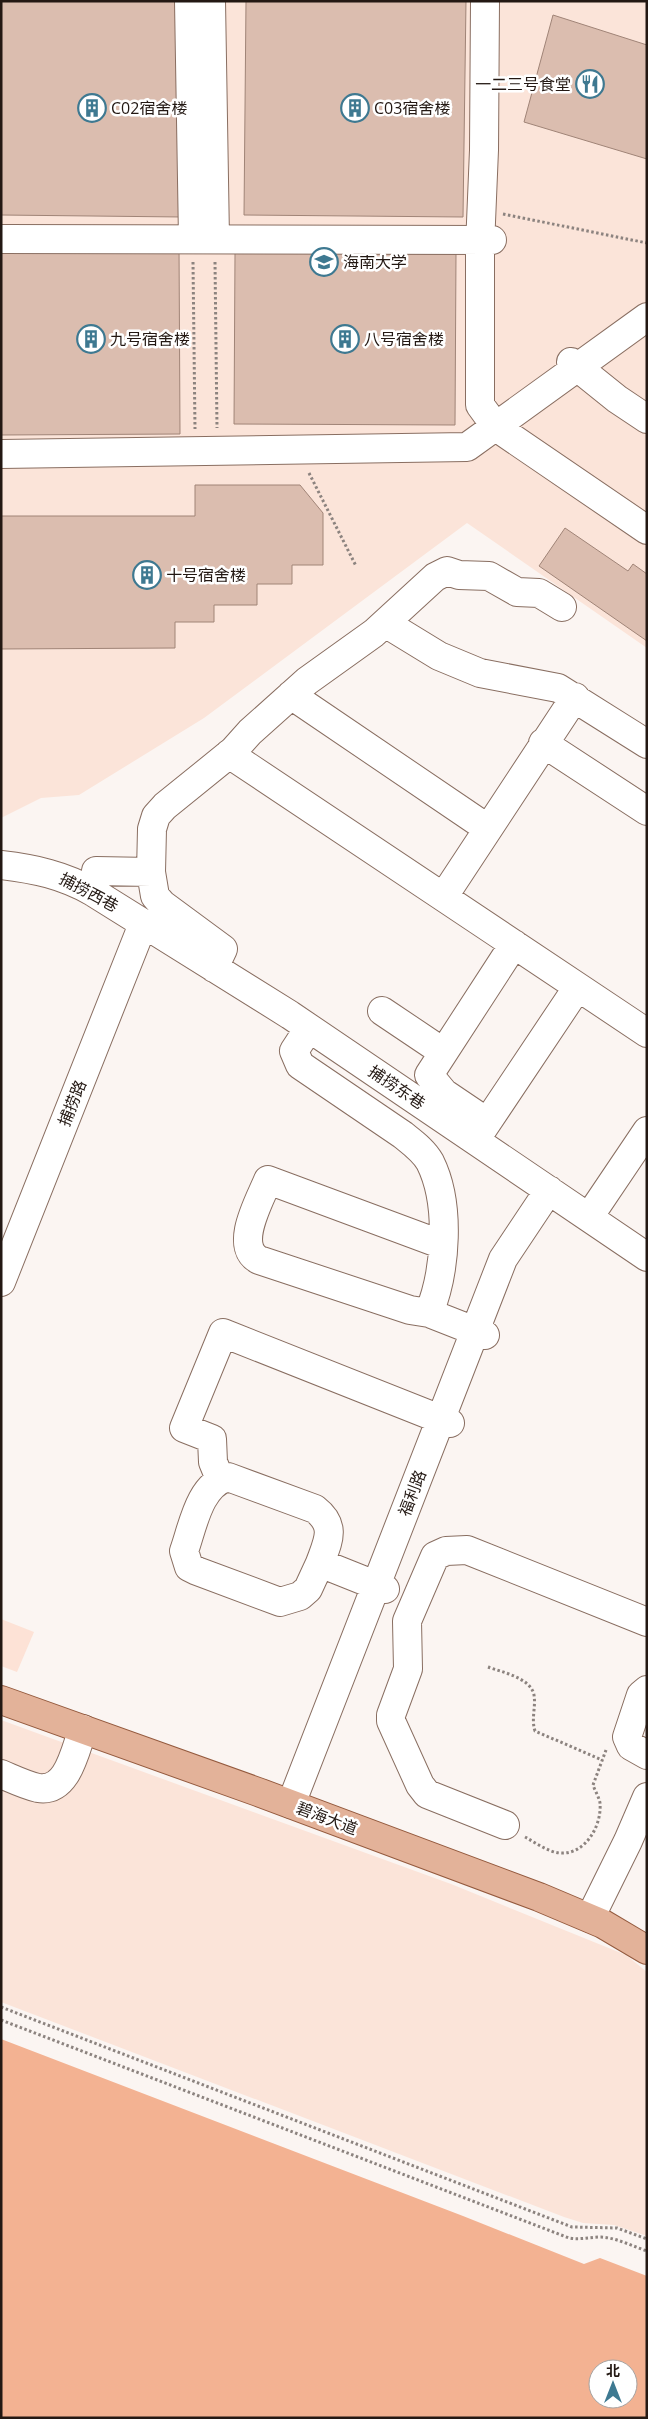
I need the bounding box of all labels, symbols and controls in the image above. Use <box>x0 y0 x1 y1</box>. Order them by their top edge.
restaurant icon: 一二三号食堂 <box>575 69 605 99</box>
place label: 一二三号食堂 <box>475 73 571 95</box>
building icon: C02宿舍楼 <box>77 93 107 123</box>
building icon: C03宿舍楼 <box>340 93 370 123</box>
place label: C02宿舍楼 <box>111 97 187 119</box>
place label: C03宿舍楼 <box>374 97 450 119</box>
school or university icon: 海南大学 <box>309 247 339 277</box>
place label: 海南大学 <box>343 251 407 273</box>
building icon: 九号宿舍楼 <box>76 324 106 354</box>
building icon: 八号宿舍楼 <box>330 324 360 354</box>
place label: 九号宿舍楼 <box>110 328 190 350</box>
place label: 八号宿舍楼 <box>364 328 444 350</box>
building icon: 十号宿舍楼 <box>132 560 162 590</box>
place label: 十号宿舍楼 <box>166 564 246 586</box>
street label: 捕捞西巷 <box>56 867 122 917</box>
street label: 捕捞东巷 <box>364 1060 430 1114</box>
street label: 捕捞路 <box>53 1077 91 1129</box>
street label: 福利路 <box>393 1467 431 1519</box>
street label: 碧海大道 <box>293 1796 361 1840</box>
north arrow <box>588 2359 638 2409</box>
text: 北 <box>606 2361 620 2380</box>

